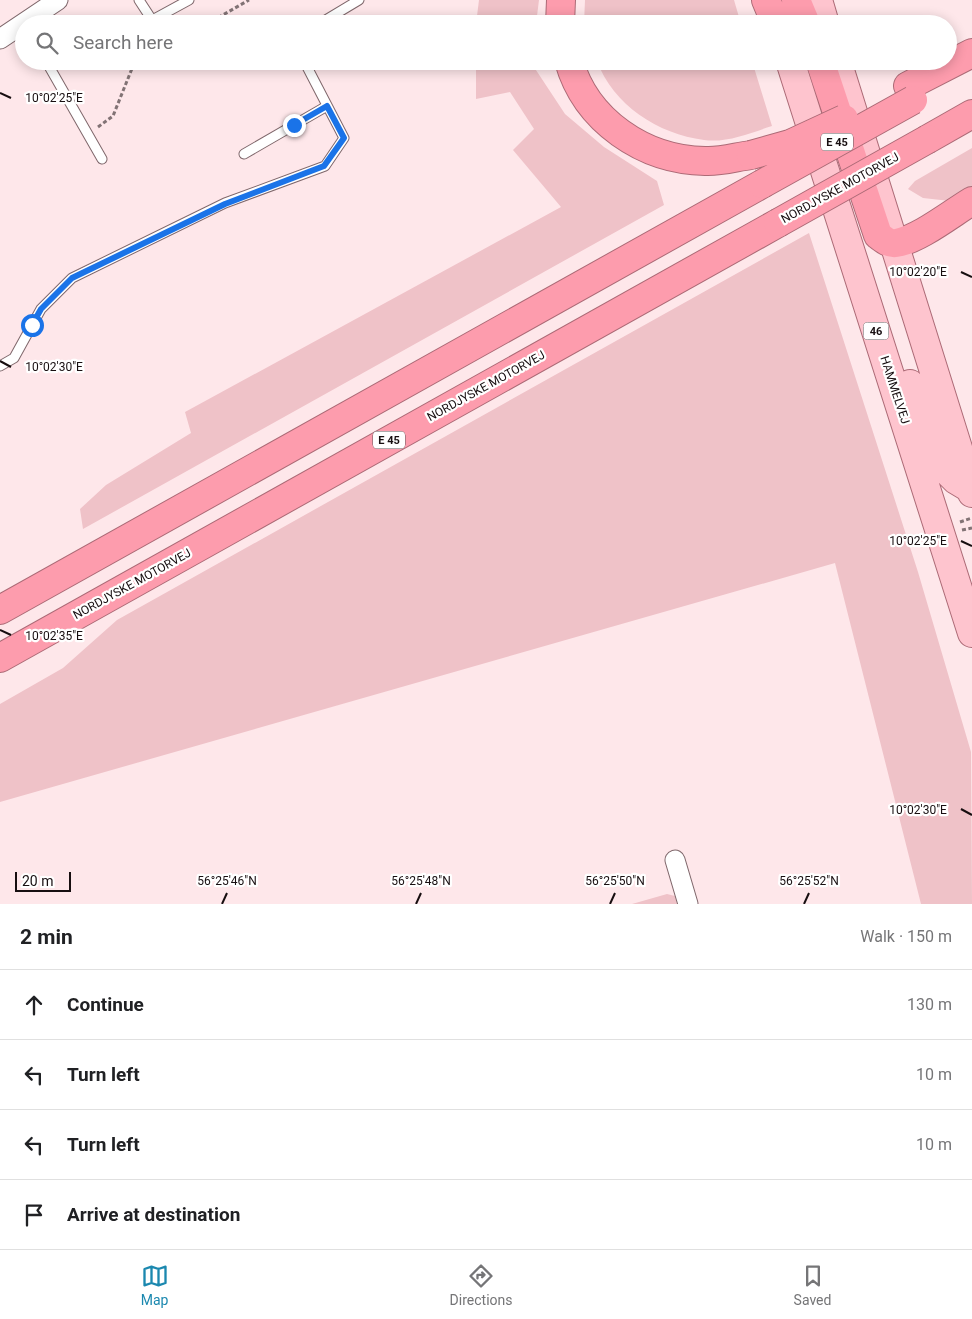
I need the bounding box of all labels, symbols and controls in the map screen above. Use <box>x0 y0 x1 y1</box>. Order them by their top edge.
search box <box>15 15 957 70</box>
icon: search <box>33 29 61 57</box>
text: Search here <box>73 31 173 54</box>
text: 10°02'25"E <box>25 91 83 105</box>
route end <box>283 114 306 137</box>
road number: E 45 <box>821 134 853 150</box>
street label: NORDJYSKE MOTORVEJ <box>779 150 901 226</box>
text: 10°02'20"E <box>889 265 947 279</box>
route start <box>21 314 44 337</box>
road number: 46 <box>864 322 888 340</box>
street label: NORDJYSKE MOTORVEJ <box>425 348 547 424</box>
street label: HAMMELVEJ <box>877 354 913 426</box>
text: 10°02'30"E <box>25 360 83 374</box>
road number: E 45 <box>373 432 405 448</box>
text: 10°02'25"E <box>889 534 947 548</box>
street label: NORDJYSKE MOTORVEJ <box>71 546 193 622</box>
text: 10°02'35"E <box>25 629 83 643</box>
text: 10°02'30"E <box>889 803 947 817</box>
scale bar <box>15 869 71 892</box>
text: 20 m <box>22 873 54 889</box>
text: 56°25'46"N <box>197 874 257 888</box>
text: 56°25'48"N <box>391 874 451 888</box>
text: 56°25'50"N <box>585 874 645 888</box>
text: 56°25'52"N <box>779 874 839 888</box>
text: 2 min <box>20 925 73 949</box>
text: Walk · 150 m <box>860 927 952 946</box>
icon: ahead <box>20 991 48 1019</box>
text: Continue <box>67 993 144 1016</box>
text: 130 m <box>907 995 952 1014</box>
icon: left <box>20 1061 48 1089</box>
text: Turn left <box>67 1063 140 1086</box>
text: 10 m <box>916 1065 952 1084</box>
icon: left <box>20 1131 48 1159</box>
text: Turn left <box>67 1133 140 1156</box>
text: 10 m <box>916 1135 952 1154</box>
icon: arrive <box>20 1201 48 1229</box>
text: Arrive at destination <box>67 1203 240 1226</box>
tab: Map <box>141 1262 169 1308</box>
tab: Directions <box>450 1262 513 1308</box>
tab: Saved <box>794 1262 831 1308</box>

